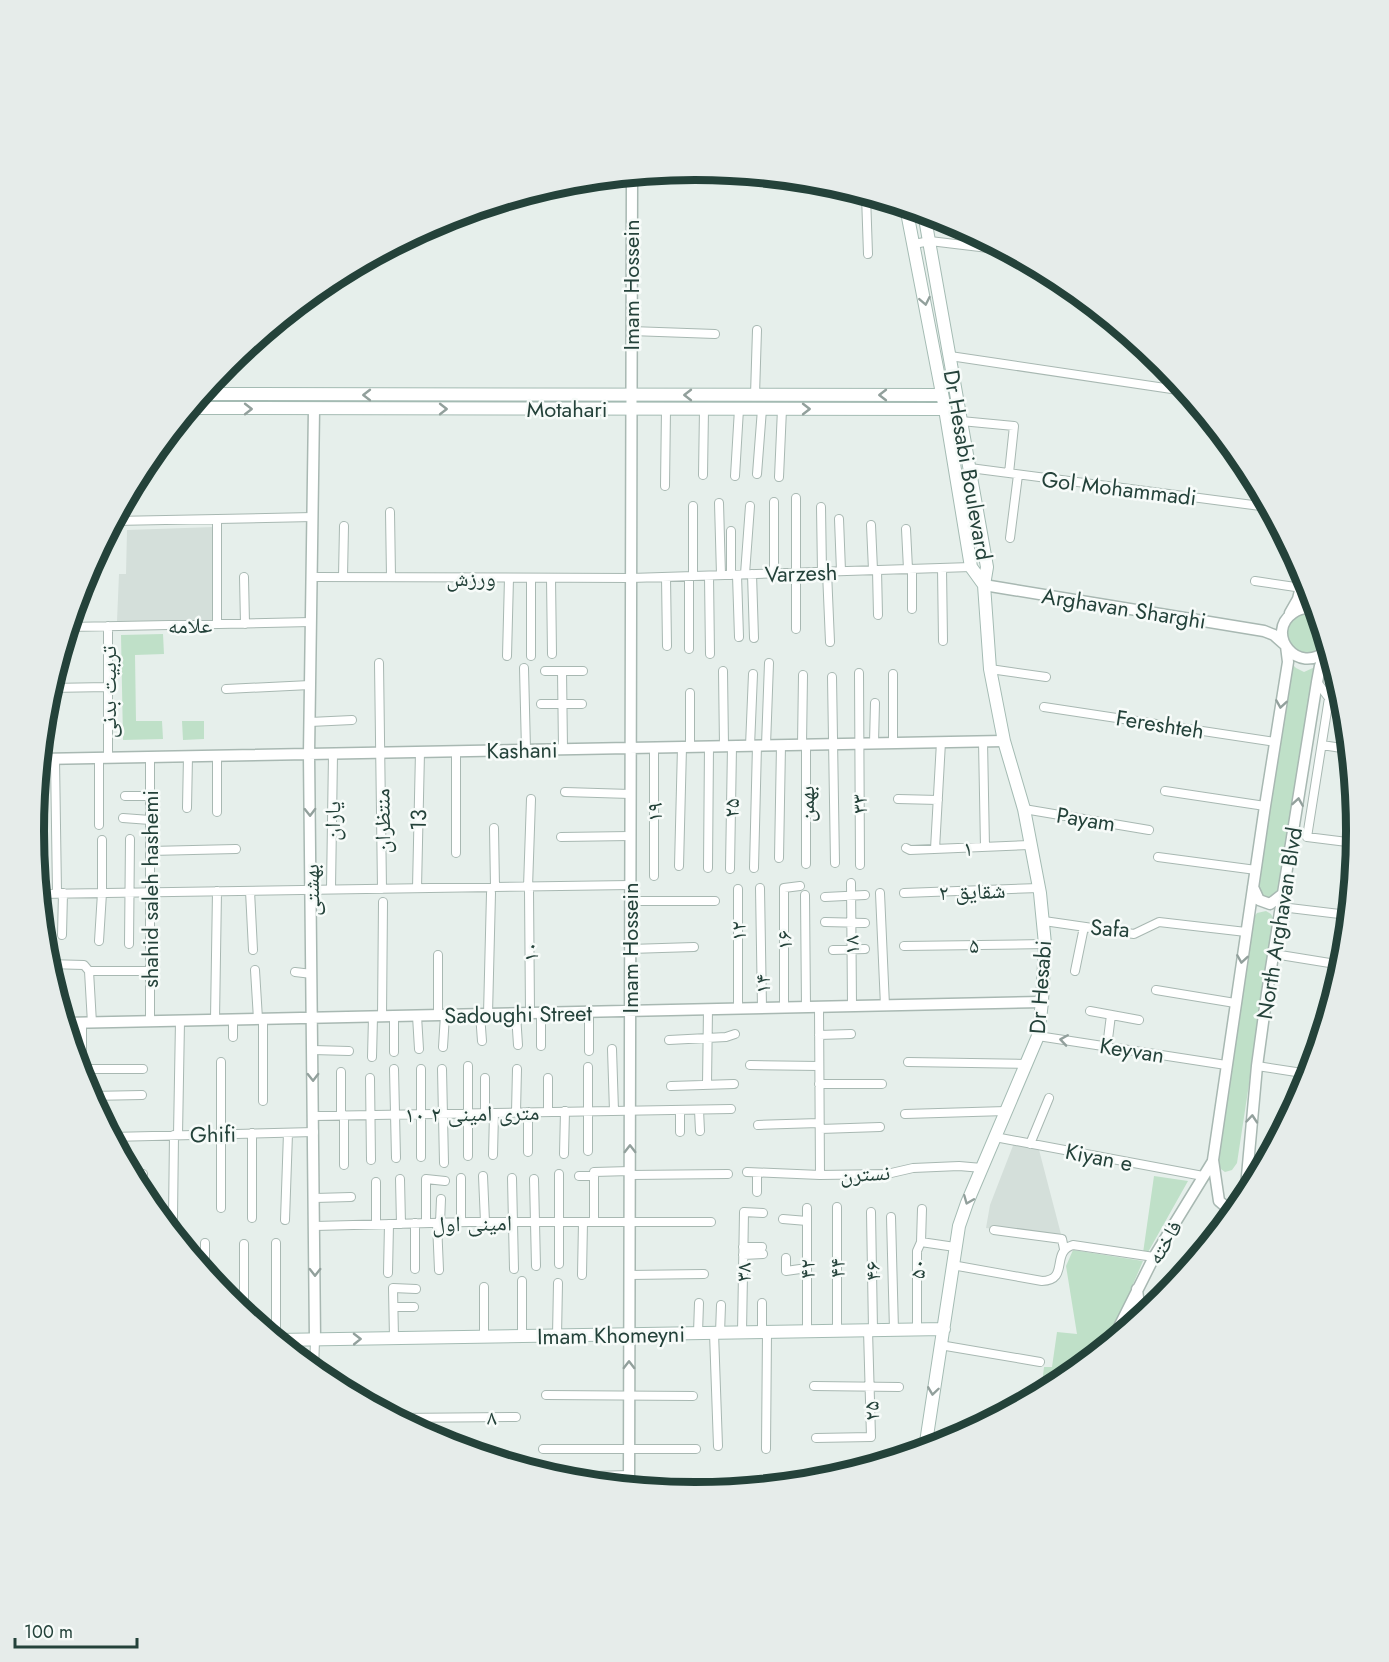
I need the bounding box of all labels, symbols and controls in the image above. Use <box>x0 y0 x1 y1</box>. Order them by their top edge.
street label: Imam Hossein <box>615 220 647 350</box>
one-way arrow <box>918 297 930 306</box>
street label: Dr Hesabi Boulevard <box>936 367 1000 563</box>
one-way arrow <box>363 389 372 401</box>
one-way arrow <box>684 389 693 401</box>
one-way arrow <box>879 389 888 401</box>
street label: Motahari <box>526 393 608 425</box>
one-way arrow <box>244 403 253 415</box>
one-way arrow <box>439 403 448 415</box>
one-way arrow <box>802 403 811 415</box>
street label: Gol Mohammadi <box>1040 463 1198 513</box>
street label: Varzesh <box>764 556 838 590</box>
street label: ورزش <box>446 562 496 594</box>
street label: Arghavan Sharghi <box>1040 579 1208 637</box>
street label: علامه <box>167 609 213 641</box>
street label: تربیت بدنی <box>92 645 124 738</box>
one-way arrow <box>1275 699 1288 709</box>
street label: Fereshteh <box>1114 701 1206 747</box>
street label: Kashani <box>486 733 558 767</box>
street label: بهمن <box>790 786 822 822</box>
street label: منتظران <box>365 788 399 854</box>
street label: shahid saleh hashemi <box>134 790 166 988</box>
street label: ۳۳ <box>843 794 875 814</box>
one-way arrow <box>1291 797 1304 807</box>
street label: ۲۵ <box>715 798 747 818</box>
street label: Payam <box>1054 799 1118 839</box>
street label: یاران <box>316 801 348 841</box>
street label: ۱۹ <box>638 802 670 822</box>
one-way arrow <box>304 808 316 817</box>
street label: 13 <box>402 809 434 831</box>
street label: North Arghavan Blvd <box>1248 825 1310 1021</box>
street label: ۱ <box>962 832 974 864</box>
street label: بهشتی <box>295 864 327 916</box>
street label: شقایق ۲ <box>938 874 1006 908</box>
street label: Imam Hossein <box>614 883 646 1013</box>
street label: Safa <box>1089 911 1131 945</box>
street label: ۱۲ <box>722 921 754 941</box>
street label: ۵ <box>969 929 979 961</box>
street label: ۱۶ <box>768 930 800 950</box>
street label: ۱۸ <box>835 935 867 955</box>
street label: Dr Hesabi <box>1021 939 1059 1035</box>
street label: ۱۰ <box>514 942 546 962</box>
one-way arrow <box>1236 954 1249 964</box>
street label: ۱۴ <box>746 974 778 994</box>
street label: Sadoughi Street <box>444 997 593 1031</box>
street label: Keyvan <box>1097 1029 1167 1071</box>
one-way arrow <box>1060 1035 1069 1047</box>
one-way arrow <box>307 1072 319 1081</box>
street label: ۱۰ متری امینی ۲ <box>404 1096 540 1130</box>
one-way arrow <box>1245 1115 1258 1124</box>
street label: Ghifi <box>190 1118 236 1150</box>
street label: Kiyan e <box>1063 1135 1135 1179</box>
one-way arrow <box>624 1144 636 1153</box>
street label: نسترن <box>839 1156 891 1190</box>
one-way arrow <box>963 1194 976 1205</box>
street label: امینی اول <box>432 1206 512 1240</box>
street label: فاخته <box>1138 1214 1190 1270</box>
street label: ۴۴ <box>821 1258 853 1278</box>
street label: ۴۲ <box>791 1259 823 1279</box>
street label: ۵۰ <box>901 1259 933 1279</box>
street label: ۴۶ <box>856 1261 888 1281</box>
street label: ۳۸ <box>727 1262 759 1282</box>
one-way arrow <box>309 1267 321 1276</box>
street label: Imam Khomeyni <box>537 1318 685 1352</box>
one-way arrow <box>352 1333 361 1345</box>
one-way arrow <box>623 1360 635 1369</box>
one-way arrow <box>928 1387 940 1396</box>
street label: ۲۵ <box>855 1400 887 1422</box>
street label: ۸ <box>487 1401 497 1433</box>
scale bar <box>15 1611 136 1649</box>
text: 100 m <box>24 1619 73 1645</box>

